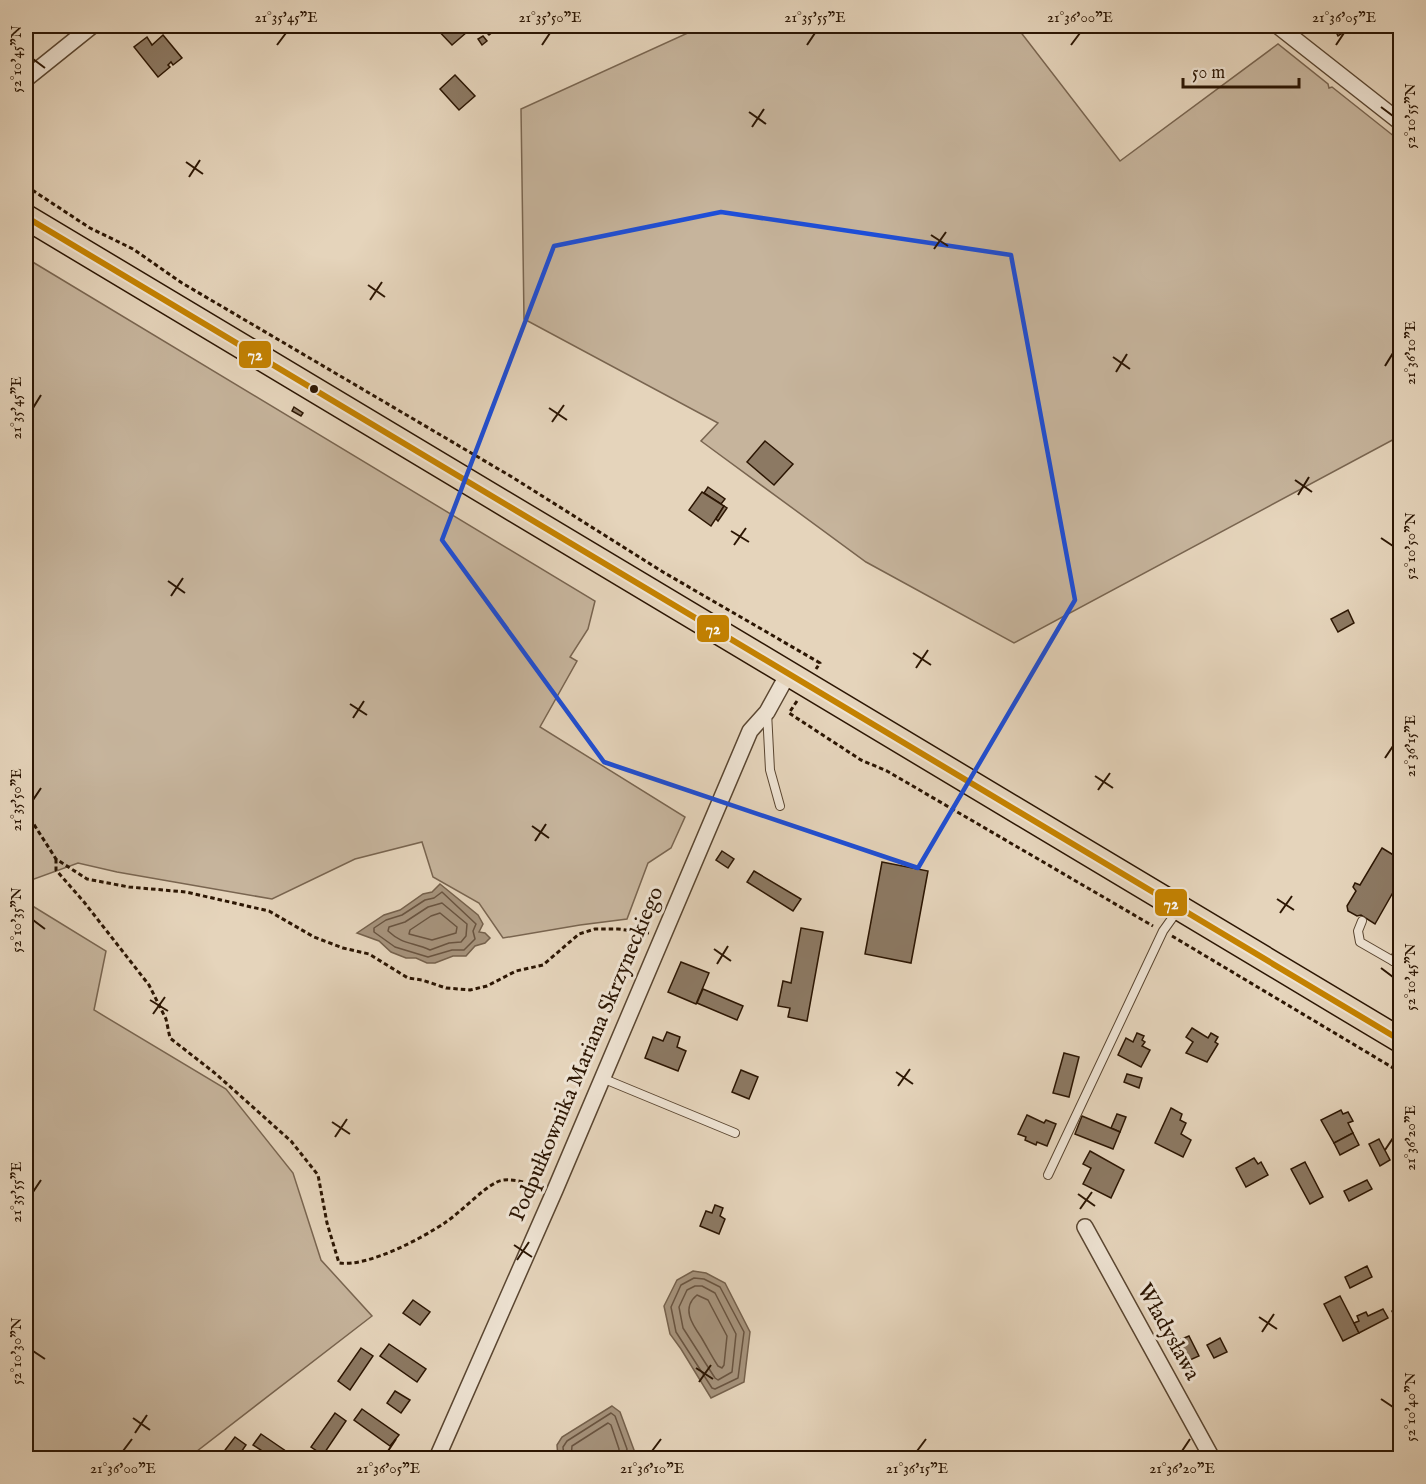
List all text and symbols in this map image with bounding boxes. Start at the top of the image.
text: 21°35'45"E [254,8,318,27]
text: 21°35'50"E [518,8,582,27]
text: 21°35'55"E [784,8,846,27]
text: 21°36'00"E [1047,8,1113,27]
text: 21°36'05"E [1312,8,1376,27]
text: 52°10'45"N [7,25,26,93]
scale bar [1183,51,1298,89]
text: 50 m [1192,62,1225,85]
text: 52°10'55"N [1401,83,1420,149]
text: 21°36'10"E [1401,321,1420,385]
line badge: 72 [238,340,272,369]
text: 72 [248,346,263,366]
text: 21°35'45"E [7,376,26,440]
unlabelled marker [308,383,320,395]
text: 52°10'50"N [1401,512,1420,580]
line badge: 72 [696,614,730,643]
text: 72 [706,620,721,640]
text: 21°36'15"E [1401,715,1420,777]
text: 21°35'50"E [7,768,26,832]
street label: Podpułkownika Mariana Skrzyneckiego [504,882,670,1226]
text: 52°10'35"N [7,887,26,953]
line badge: 72 [1154,888,1188,917]
text: 72 [1164,895,1179,915]
text: 52°10'45"N [1401,943,1420,1011]
text: 21°36'20"E [1401,1105,1420,1171]
text: 21°35'55"E [7,1161,26,1223]
street label: Władysława [1130,1279,1206,1386]
text: 52°10'30"N [7,1317,26,1385]
text: 52°10'40"N [1401,1372,1420,1442]
text: 21°36'00"E [90,1459,156,1478]
text: 21°36'05"E [356,1459,420,1478]
text: 21°36'10"E [620,1459,684,1478]
text: 21°36'15"E [886,1459,948,1478]
text: 21°36'20"E [1149,1459,1215,1478]

